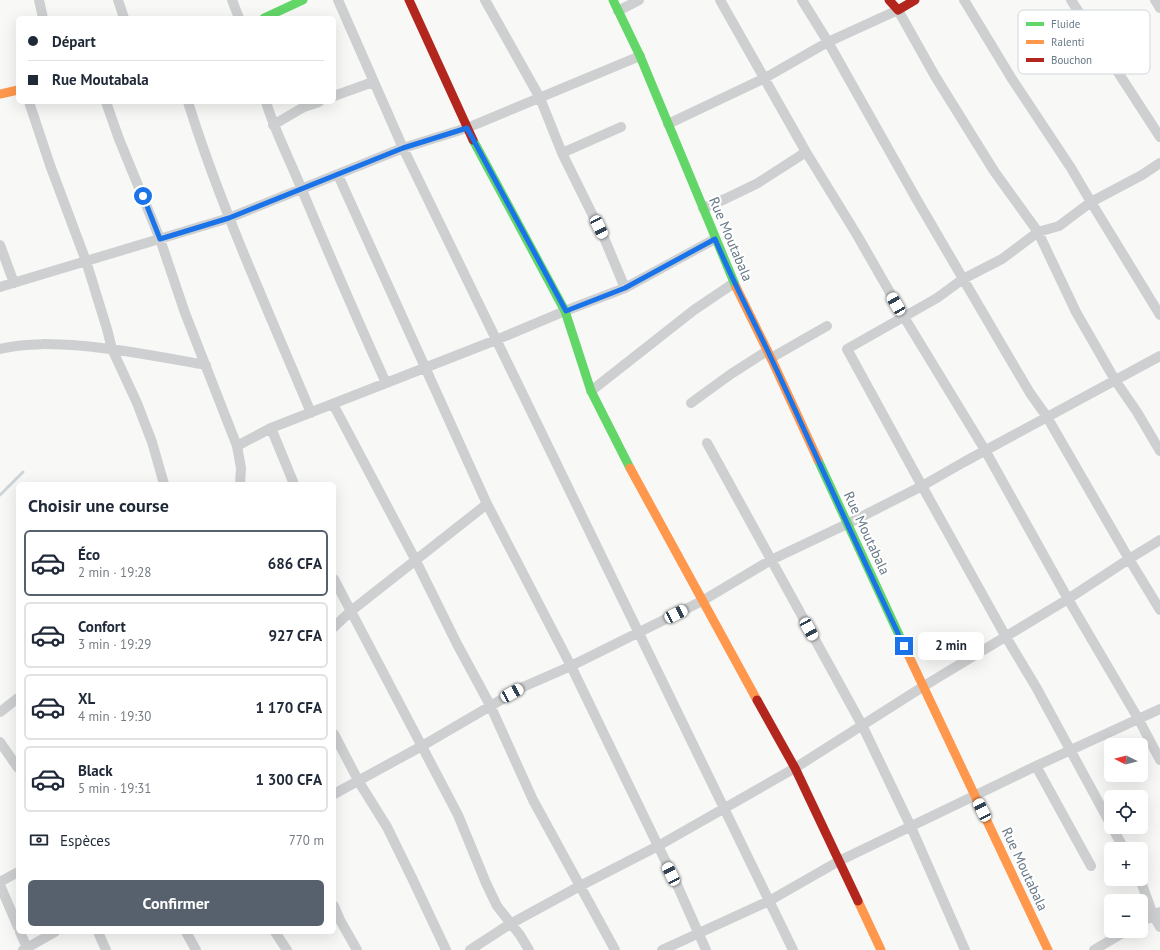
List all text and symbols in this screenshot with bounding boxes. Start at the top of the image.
legend [1018,10,1150,74]
text: Fluide [1051,17,1081,31]
text: Départ [52,32,96,51]
text: Ralenti [1051,35,1084,49]
text: Bouchon [1051,53,1092,67]
text: Rue Moutabala [52,70,149,89]
route start [134,187,152,205]
street label: Rue Moutabala [705,194,757,284]
car [588,214,610,240]
car [885,291,907,317]
street label: Rue Moutabala [840,488,894,578]
text: Choisir une course [28,494,169,517]
icon: car [30,545,66,581]
text: Éco [78,545,100,564]
text: 686 CFA [268,554,322,573]
text: 2 min · 19:28 [78,564,151,581]
car [663,603,689,625]
car [798,616,820,642]
icon: car [30,617,66,653]
text: Confort [78,617,126,636]
text: 927 CFA [269,626,322,645]
callout: 2 min [918,632,984,660]
text: 3 min · 19:29 [78,636,151,653]
route end [895,637,913,655]
text: 2 min [935,637,967,654]
car [499,682,525,704]
icon: car [30,689,66,725]
text: XL [78,689,95,708]
text: 1 170 CFA [256,698,322,717]
text: 4 min · 19:30 [78,708,151,725]
north arrow [1104,738,1148,782]
map controls [1104,738,1148,938]
icon: car [30,761,66,797]
text: Black [78,761,113,780]
text: 1 300 CFA [256,770,322,789]
text: 5 min · 19:31 [78,780,151,797]
button: locate [1104,790,1148,834]
car [971,797,993,823]
street label: Rue Moutabala [998,824,1052,914]
icon: cash [28,829,50,851]
text: Espèces [60,831,110,850]
text: 770 m [289,832,324,849]
button: + [1104,842,1148,886]
car [660,861,682,887]
button: Confirmer [28,880,324,926]
button: − [1104,894,1148,938]

